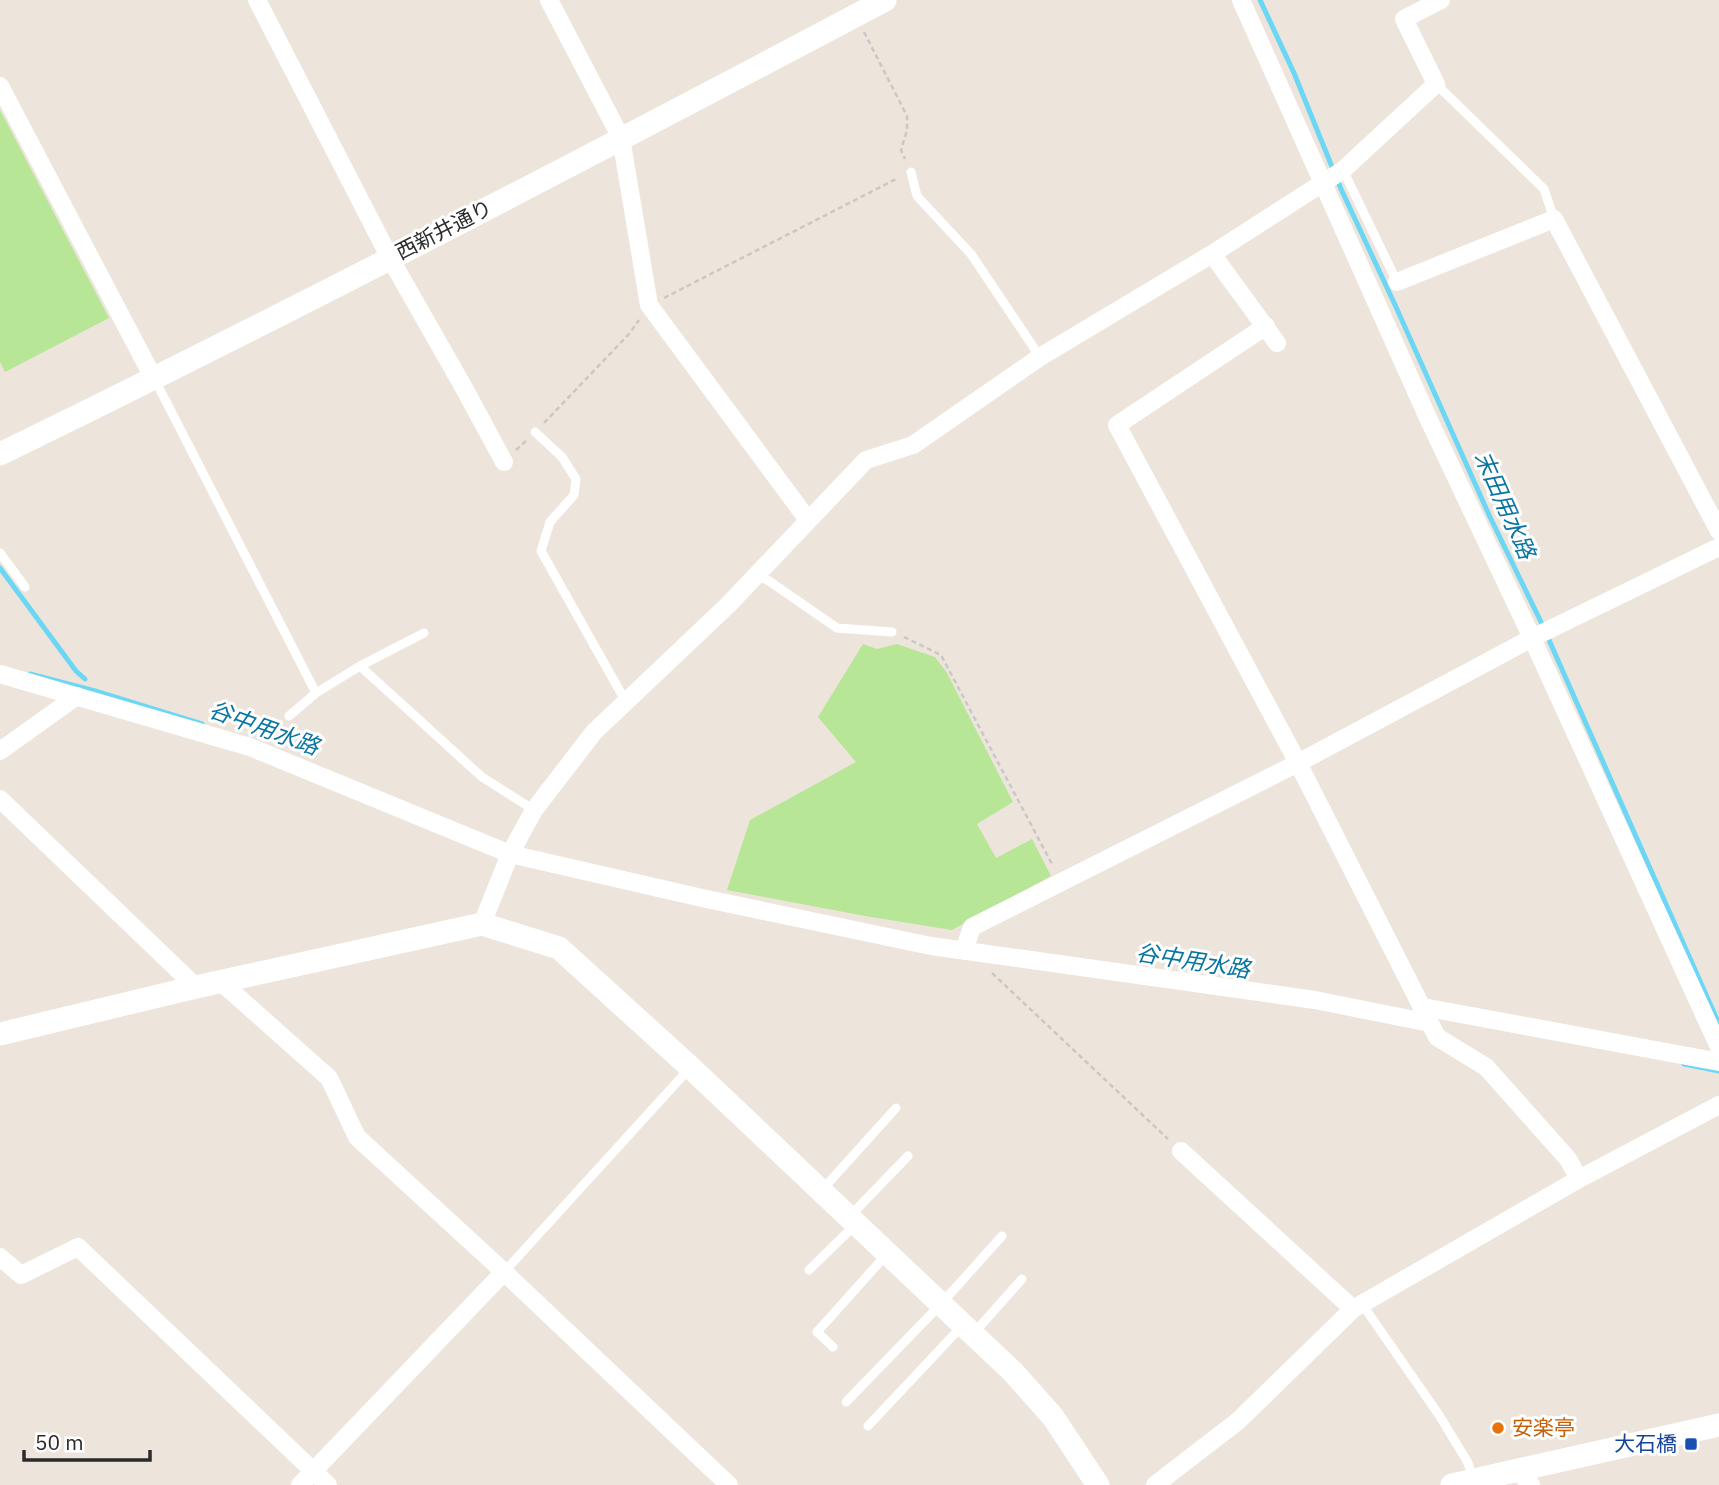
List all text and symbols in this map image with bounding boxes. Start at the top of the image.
street label: 西新井通り [390,193,497,265]
water label: 末田用水路 [1469,446,1544,565]
water label: 谷中用水路 [205,693,325,762]
water label: 谷中用水路 [1134,936,1254,984]
place label: 安楽亭 [1512,1413,1575,1441]
scale bar [24,1418,150,1462]
marker: 安楽亭 [1490,1420,1506,1436]
text: 50 m [35,1428,84,1456]
place label: 大石橋 [1614,1429,1677,1457]
marker: 大石橋 [1683,1436,1699,1452]

